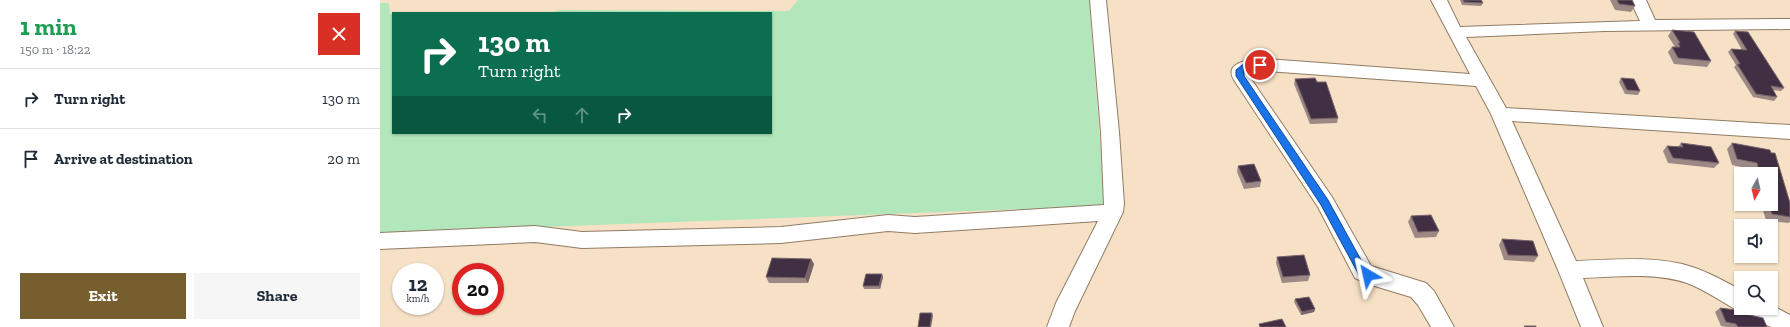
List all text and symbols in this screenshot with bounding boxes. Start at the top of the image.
text: 1 min [20,12,77,41]
button: close [318,13,360,55]
text: 130 m [478,26,550,59]
icon: right [412,28,464,80]
text: 150 m · 18:22 [20,42,90,57]
pin [1243,48,1277,82]
icon: arrive [1249,54,1271,76]
text: Turn right [478,60,560,82]
icon: right [20,88,42,110]
text: Turn right [54,90,125,108]
text: 130 m [322,90,360,108]
icon: left [529,104,551,126]
icon: ahead [571,104,593,126]
icon: right [613,104,635,126]
icon: arrive [20,148,42,170]
text: Arrive at destination [54,150,193,168]
text: 20 m [327,150,360,168]
north arrow [1734,167,1778,211]
map controls [1734,167,1778,315]
button: sound [1734,219,1778,263]
position arrow [1347,254,1389,296]
speed limit sign: 20 [452,263,504,315]
button: search [1734,271,1778,315]
text: 12 [409,272,427,296]
button: Exit [20,273,186,319]
button: Share [194,273,360,319]
text: km/h [407,293,429,305]

